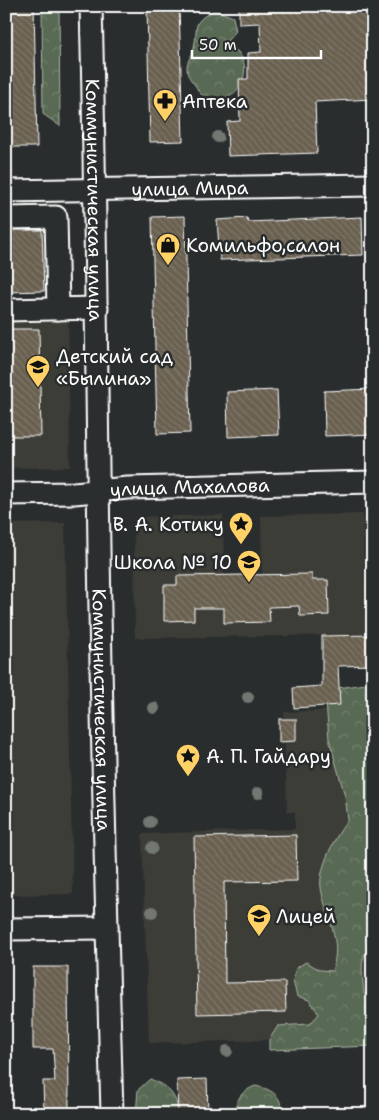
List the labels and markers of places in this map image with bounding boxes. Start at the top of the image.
pharmacy icon: Аптека [152,88,178,122]
place label: Аптека [182,89,248,114]
shop icon: Комильфо,салон [155,232,181,266]
place label: Комильфо,салон [186,233,340,258]
place label: Детский сад «Былина» [56,344,173,391]
school or university icon: Детский сад «Былина» [25,354,51,388]
place icon: В. А. Котику [228,511,254,545]
place label: В. А. Котику [113,512,224,537]
school or university icon: Школа № 10 [236,549,262,583]
place label: Школа № 10 [114,550,232,575]
place icon: А. П. Гайдару [175,743,201,777]
place label: А. П. Гайдару [206,744,331,769]
school or university icon: Лицей [246,903,272,937]
place label: Лицей [276,904,335,929]

